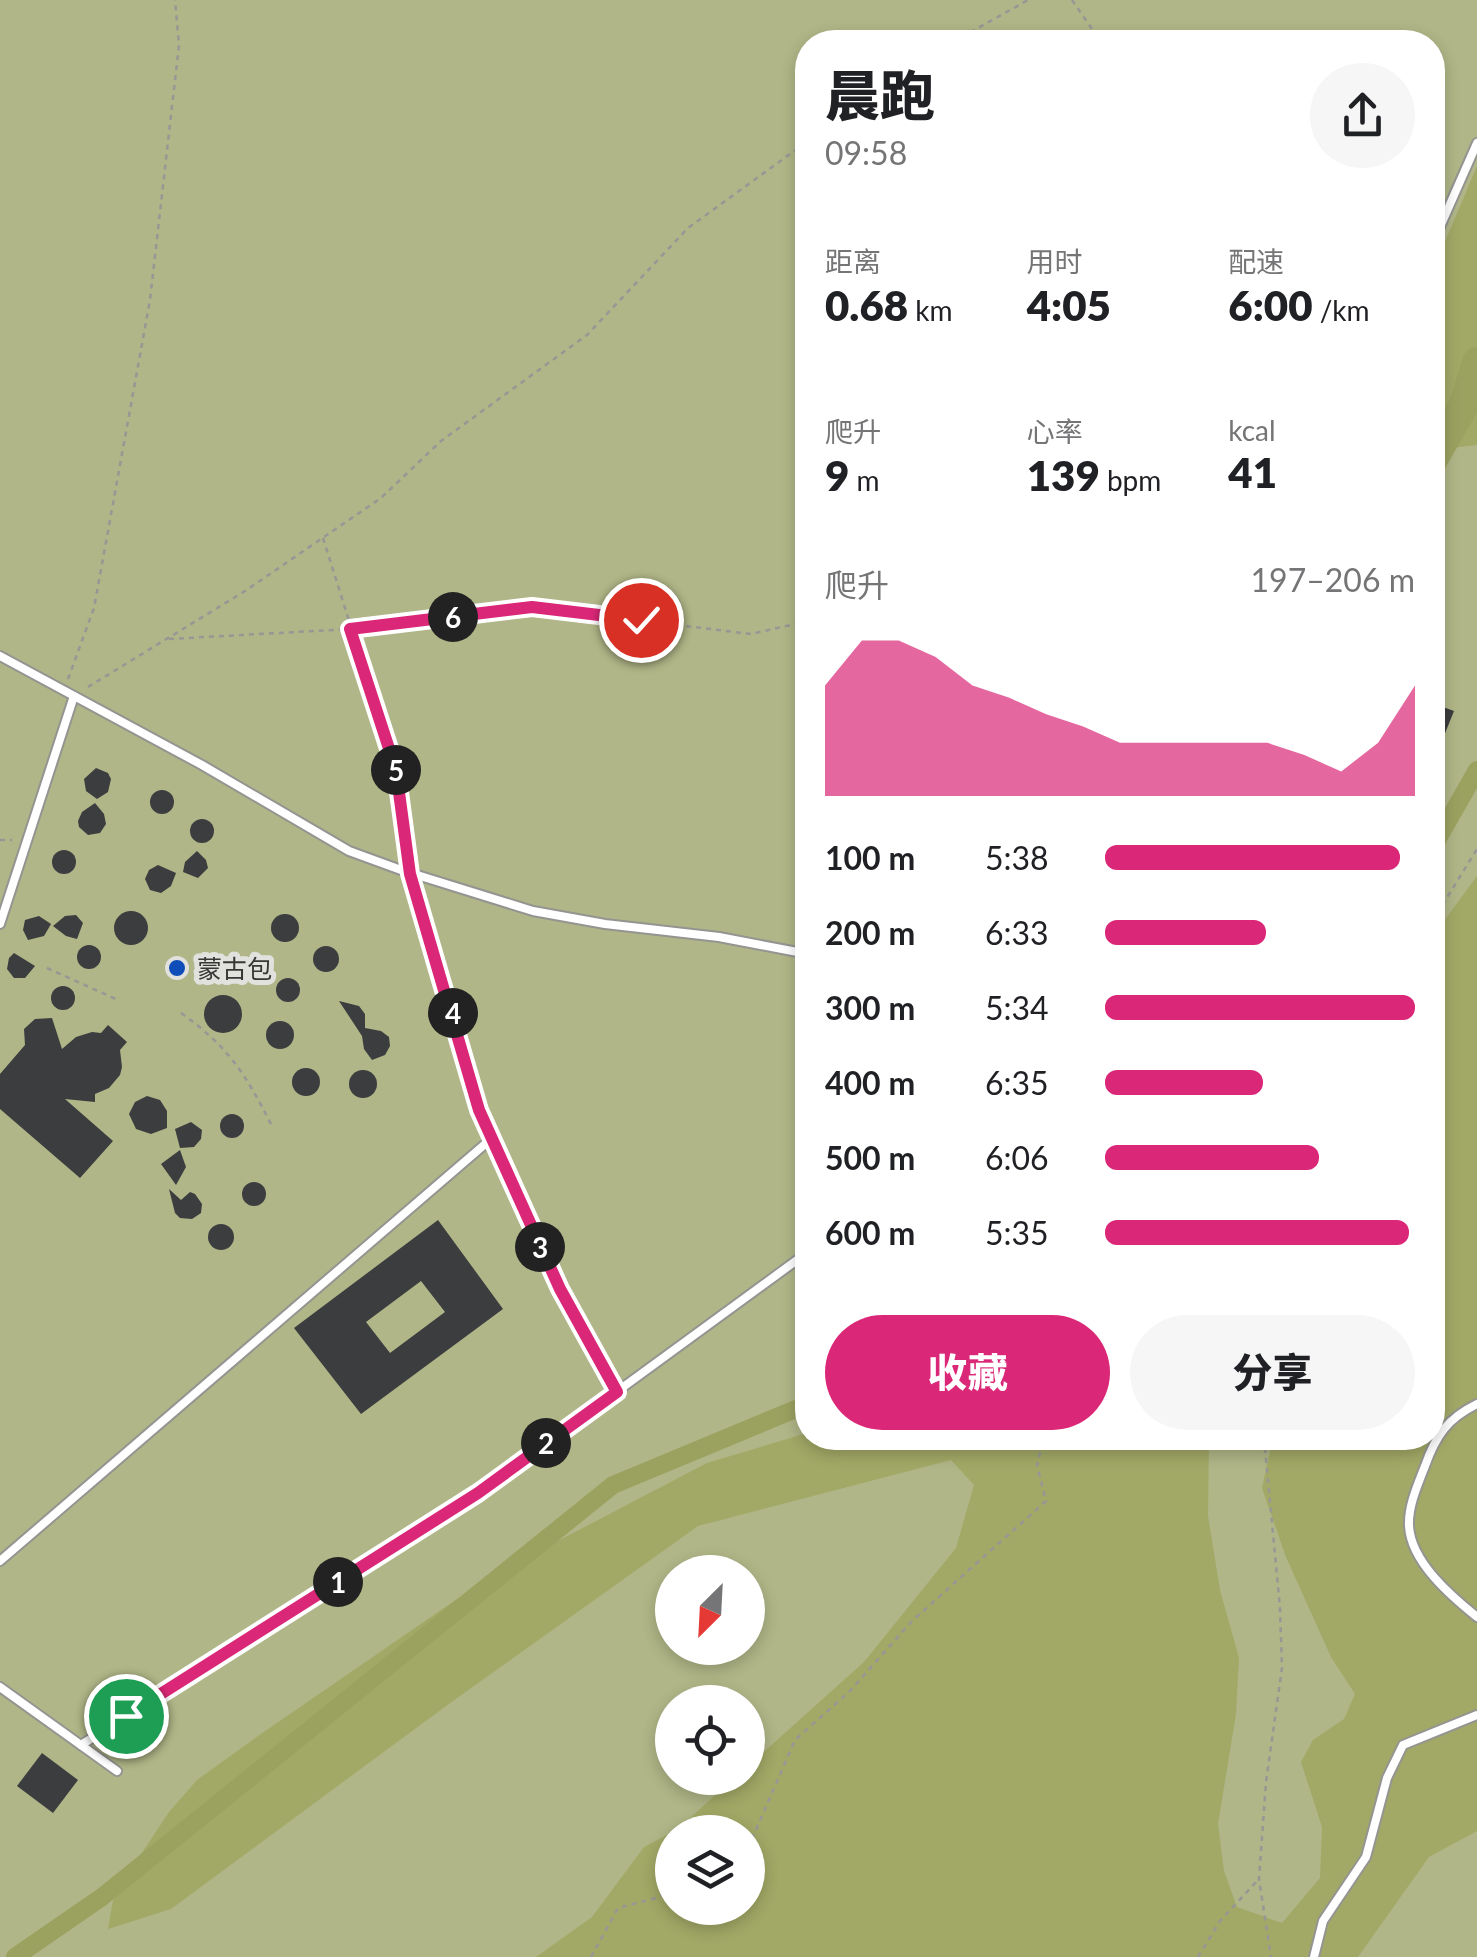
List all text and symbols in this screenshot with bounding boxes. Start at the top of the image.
text: 晨跑 [825,62,935,128]
button: share [1310,63,1415,168]
text: 09:58 [825,133,907,172]
text: 距离 [825,244,881,278]
text: 用时 [1027,244,1083,278]
text: 配速 [1228,244,1284,278]
text: 0.68 [825,280,908,330]
text: 4:05 [1027,280,1111,330]
text: 6:00 [1228,280,1313,330]
text: km [908,293,953,327]
text: /km [1313,293,1370,327]
text: kcal [1228,413,1276,447]
text: 爬升 [825,414,881,448]
text: 心率 [1027,414,1083,448]
text: 41 [1228,447,1277,497]
text: 9 [825,450,849,500]
text: 139 [1027,450,1100,500]
text: m [849,463,880,497]
text: bpm [1100,463,1161,497]
text: 197–206 m [1251,560,1415,599]
text: 爬升 [825,565,889,604]
pin [599,578,684,663]
pin: 6 [428,592,478,642]
icon: check [614,593,669,648]
text: 6 [445,600,461,634]
pin: 5 [371,745,421,795]
text: 5 [388,753,404,787]
text: 100 m [825,838,915,877]
text: 5:38 [985,838,1049,877]
text: 200 m [825,913,915,952]
text: 6:33 [985,913,1049,952]
place label: 蒙古包 [197,953,272,983]
marker: 蒙古包 [166,957,188,979]
pin: 4 [428,988,478,1038]
text: 300 m [825,988,915,1027]
text: 5:34 [985,988,1049,1027]
text: 4 [445,996,461,1030]
text: 400 m [825,1063,915,1102]
text: 6:35 [985,1063,1049,1102]
text: 500 m [825,1138,915,1177]
text: 6:06 [985,1138,1049,1177]
text: 600 m [825,1213,915,1252]
text: 5:35 [985,1213,1049,1252]
pin: 3 [515,1222,565,1272]
text: 3 [532,1230,548,1264]
button: 收藏 [825,1315,1110,1430]
button: 分享 [1130,1315,1415,1430]
pin: 2 [521,1418,571,1468]
text: 2 [538,1426,554,1460]
north arrow [655,1555,765,1665]
map controls [655,1555,765,1925]
pin: 1 [313,1557,363,1607]
text: 1 [330,1565,346,1599]
pin [84,1674,169,1759]
button: locate [655,1685,765,1795]
icon: arrive [99,1689,154,1744]
button: layers [655,1815,765,1925]

